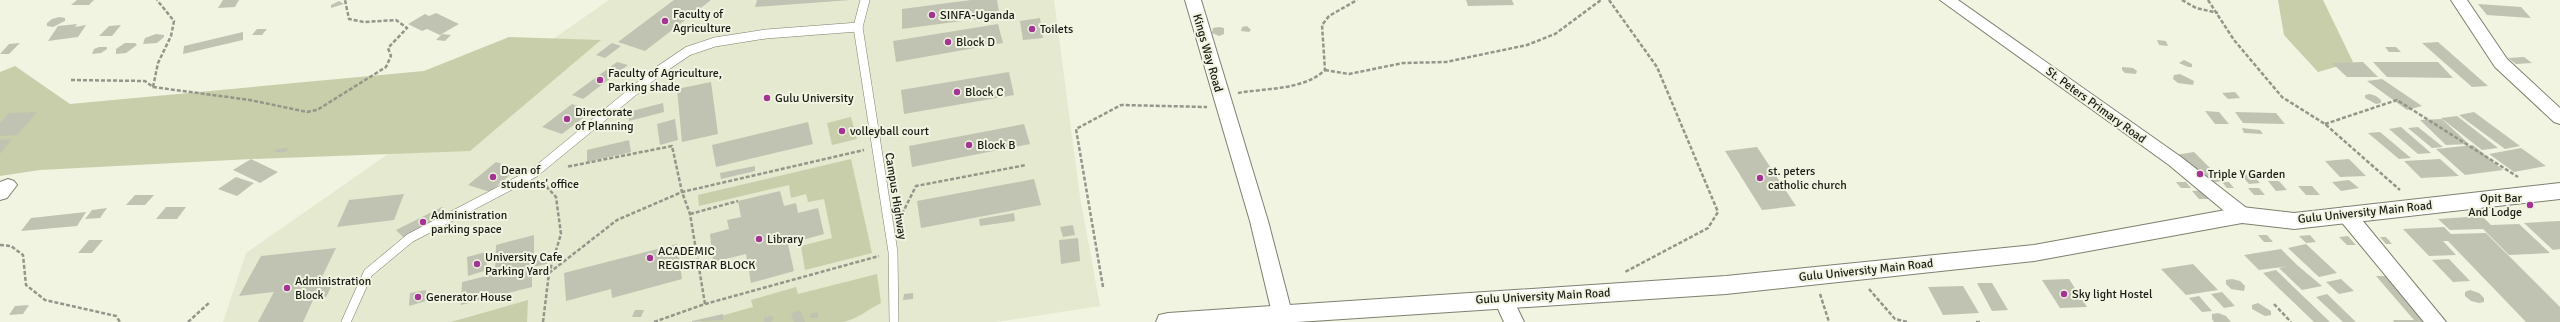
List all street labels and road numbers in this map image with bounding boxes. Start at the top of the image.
street label: Kings Way Road [1189,12,1226,94]
street label: St. Peters Primary Road [2043,64,2149,147]
street label: Campus Highway [881,152,910,241]
street label: Gulu University Main Road [2297,198,2433,227]
street label: Gulu University Main Road [1798,256,1934,285]
street label: Gulu University Main Road [1475,285,1611,308]

